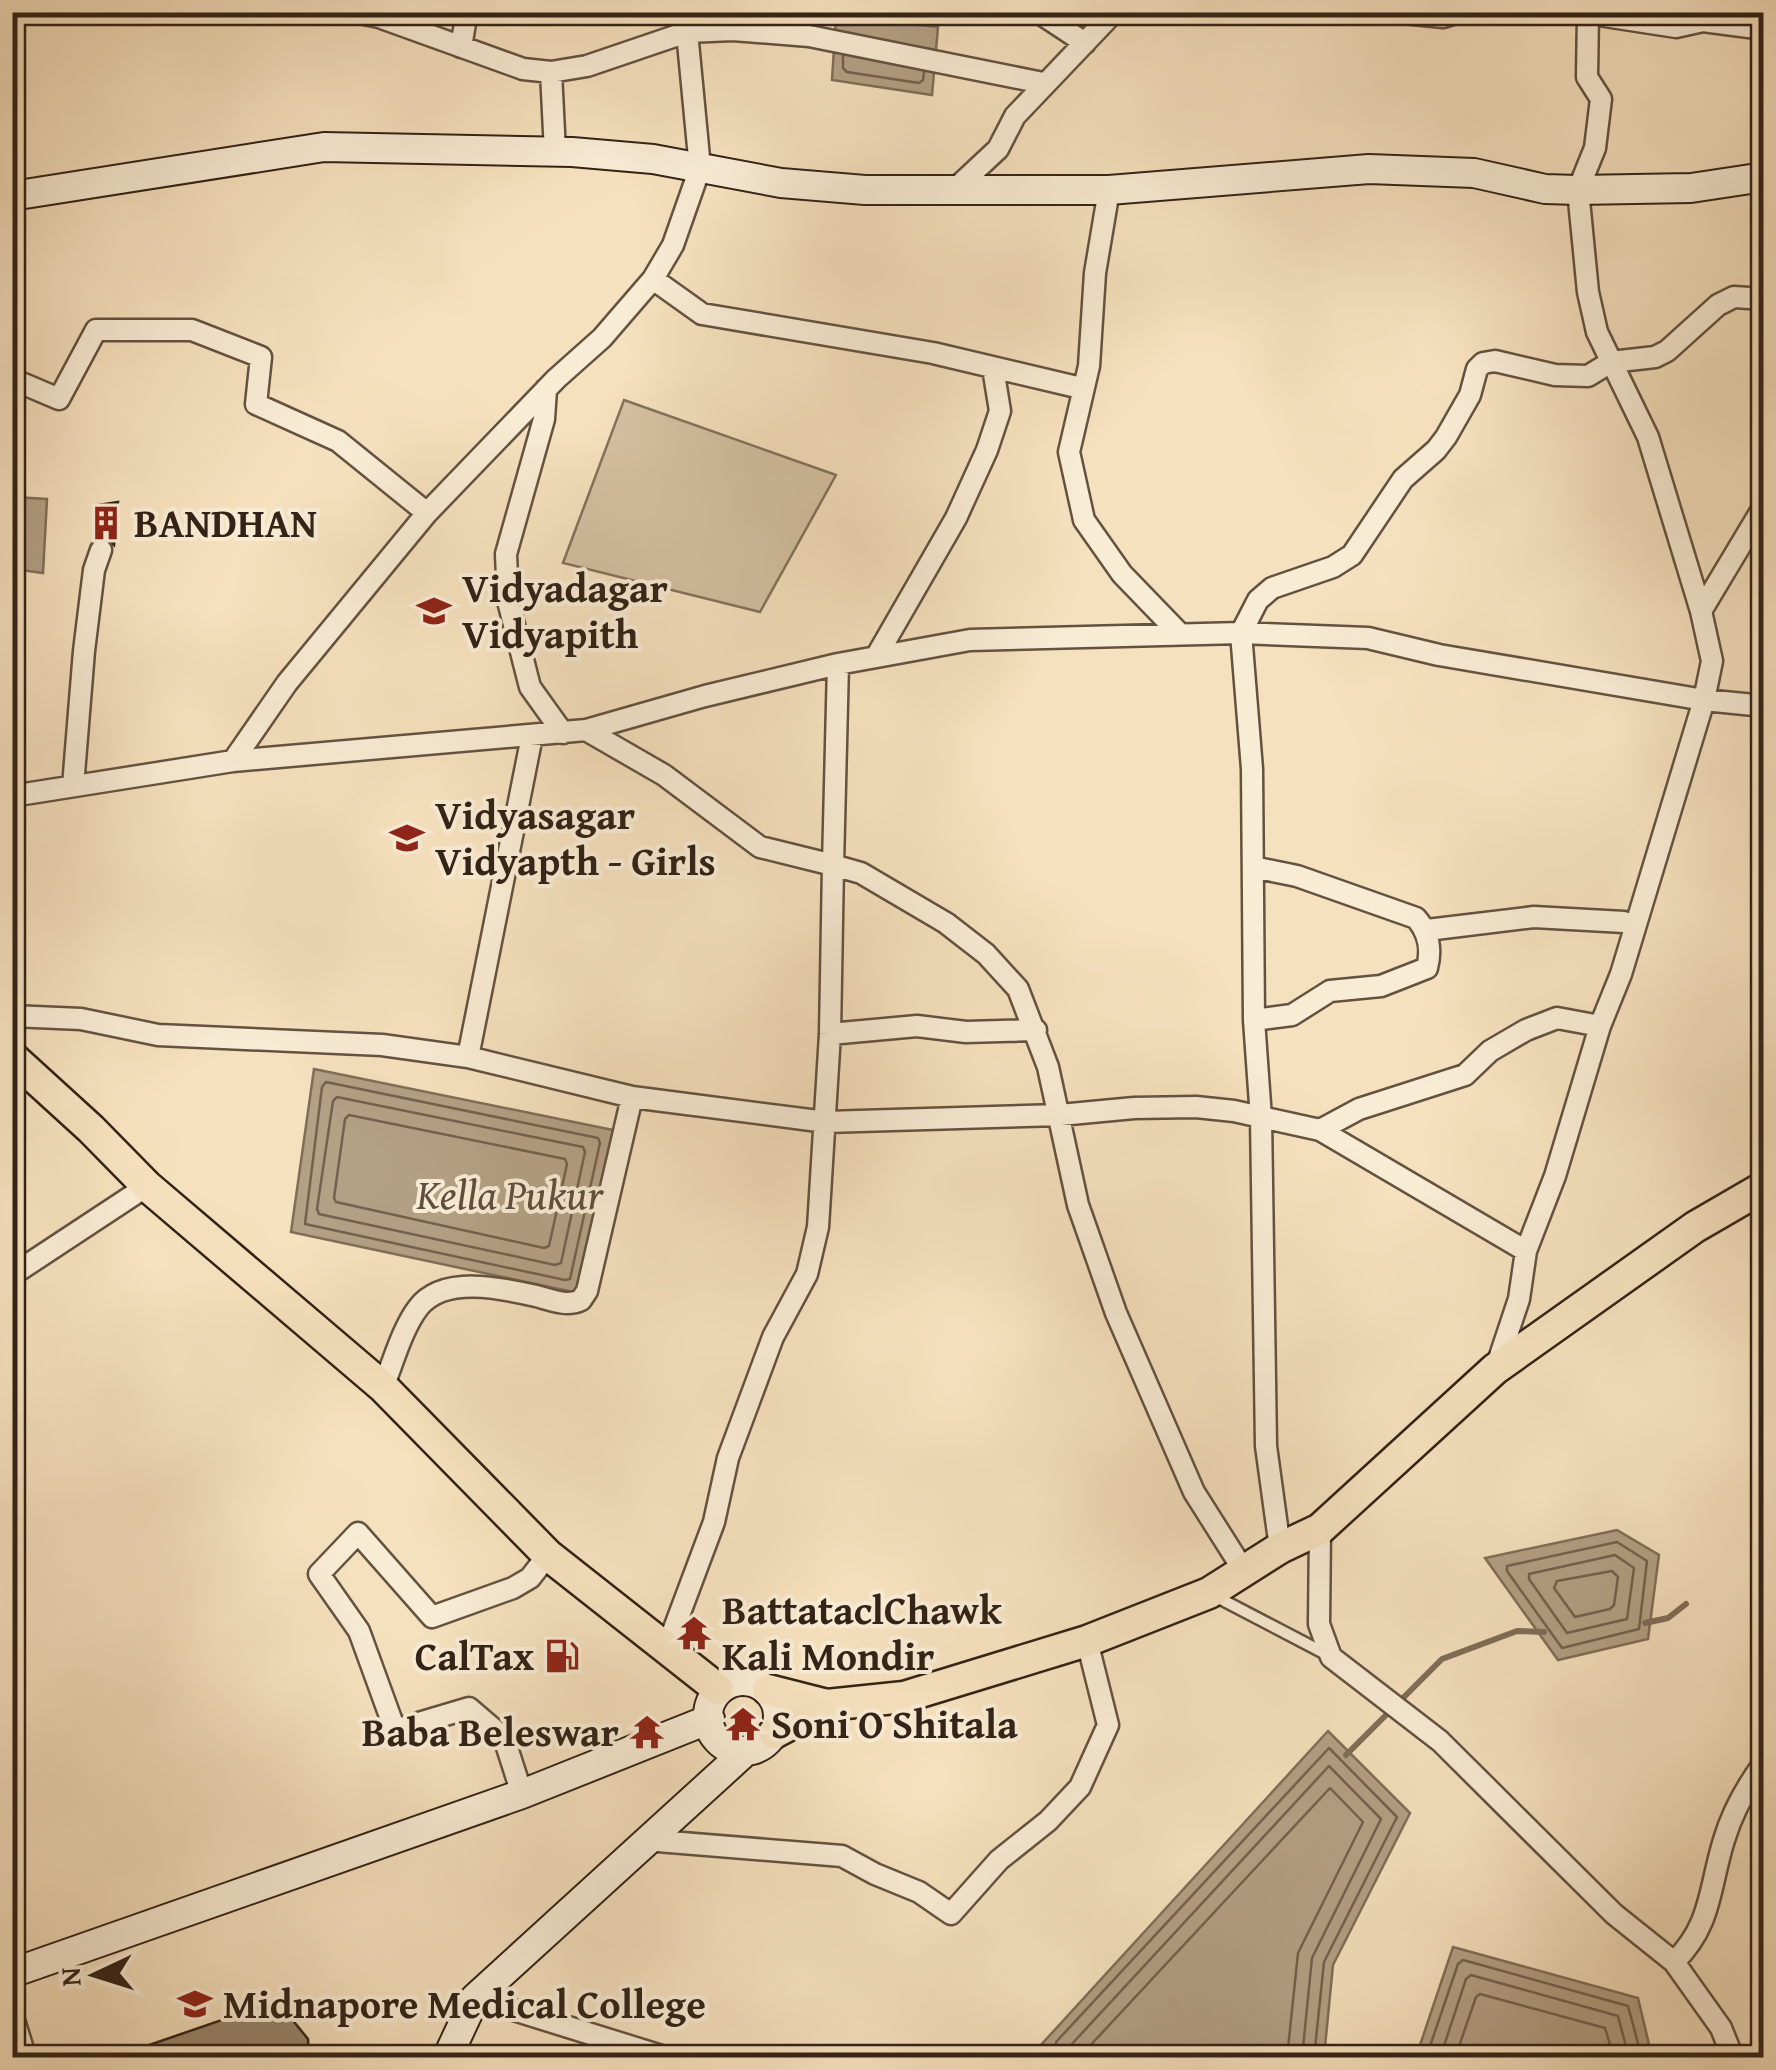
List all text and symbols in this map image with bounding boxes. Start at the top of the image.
place label: BANDHAN [134,493,317,552]
building icon: BANDHAN [87,504,125,542]
place label: Vidyadagar Vidyapith [462,558,668,663]
school or university icon: Vidyadagar Vidyapith [415,592,453,630]
place label: Vidyasagar Vidyapth - Girls [435,785,716,890]
school or university icon: Vidyasagar Vidyapth - Girls [388,819,426,857]
water label: Kella Pukur [416,1163,605,1224]
place label: BattataclChawk Kali Mondir [722,1580,1002,1685]
temple icon: BattataclChawk Kali Mondir [675,1614,713,1652]
place label: CalTax [415,1626,534,1685]
fuel station icon: CalTax [543,1637,581,1675]
place label: Soni O Shitala [771,1694,1018,1753]
place label: Baba Beleswar [362,1702,619,1761]
temple icon: Soni O Shitala [724,1705,762,1743]
temple icon: Baba Beleswar [628,1713,666,1751]
north arrow [45,1925,145,2025]
text: N [48,1966,91,1988]
place label: Midnapore Medical College [223,1974,706,2033]
school or university icon: Midnapore Medical College [176,1985,214,2023]

